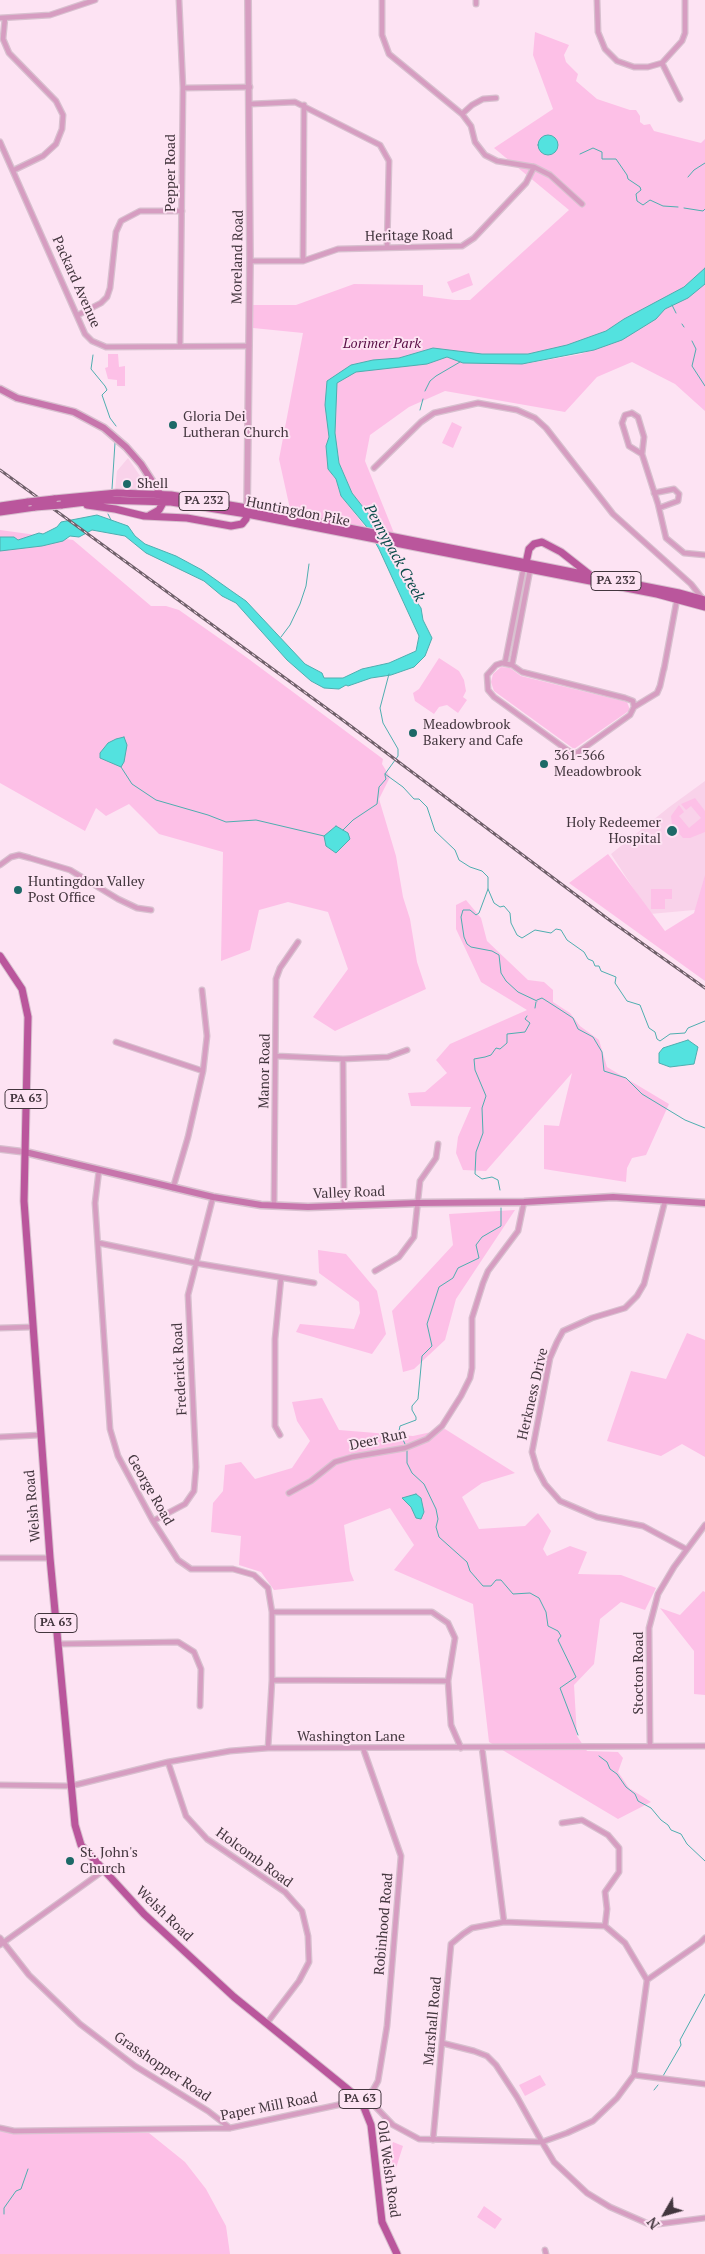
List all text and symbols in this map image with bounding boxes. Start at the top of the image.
street label: Pepper Road [163,134,179,212]
street label: Moreland Road [229,210,247,304]
street label: Heritage Road [365,227,453,245]
street label: Packard Avenue [48,234,104,330]
park label: Lorimer Park [343,336,421,352]
place label: Gloria Dei Lutheran Church [183,409,289,442]
marker: Gloria Dei Lutheran Church [167,419,179,431]
place label: Shell [137,476,168,492]
marker: Shell [121,478,133,490]
road number: PA 232 [179,492,229,511]
street label: Huntingdon Pike [245,494,351,530]
water label: Pennypack Creek [360,501,428,605]
road number: PA 232 [591,572,641,590]
place label: Meadowbrook Bakery and Cafe [423,717,523,750]
marker: Meadowbrook Bakery and Cafe [407,727,419,739]
place label: 361-366 Meadowbrook [554,748,641,780]
marker: 361-366 Meadowbrook [538,758,550,770]
place label: Holy Redeemer Hospital [566,815,661,848]
marker: Holy Redeemer Hospital [665,824,679,838]
place label: Huntingdon Valley Post Office [28,874,145,906]
marker: Huntingdon Valley Post Office [12,884,24,896]
street label: Manor Road [256,1033,274,1109]
road number: PA 63 [5,1090,47,1108]
street label: Valley Road [313,1183,385,1203]
street label: Frederick Road [169,1322,191,1416]
street label: Herkness Drive [514,1346,552,1442]
street label: Deer Run [348,1426,408,1454]
street label: George Road [123,1452,177,1528]
street label: Welsh Road [21,1469,45,1543]
road number: PA 63 [35,1614,77,1632]
street label: Stocton Road [631,1632,647,1714]
street label: Washington Lane [297,1729,405,1745]
street label: Holcomb Road [212,1825,296,1891]
place label: St. John's Church [80,1845,138,1878]
marker: St. John's Church [64,1855,76,1867]
street label: Robinhood Road [371,1872,397,1976]
street label: Welsh Road [132,1883,196,1945]
street label: Marshall Road [421,1976,445,2066]
street label: Grasshopper Road [110,2028,214,2106]
street label: Paper Mill Road [219,2089,319,2125]
road number: PA 63 [339,2090,381,2108]
street label: Old Welsh Road [373,2119,403,2219]
north arrow [640,2189,690,2239]
text: N [642,2214,664,2234]

